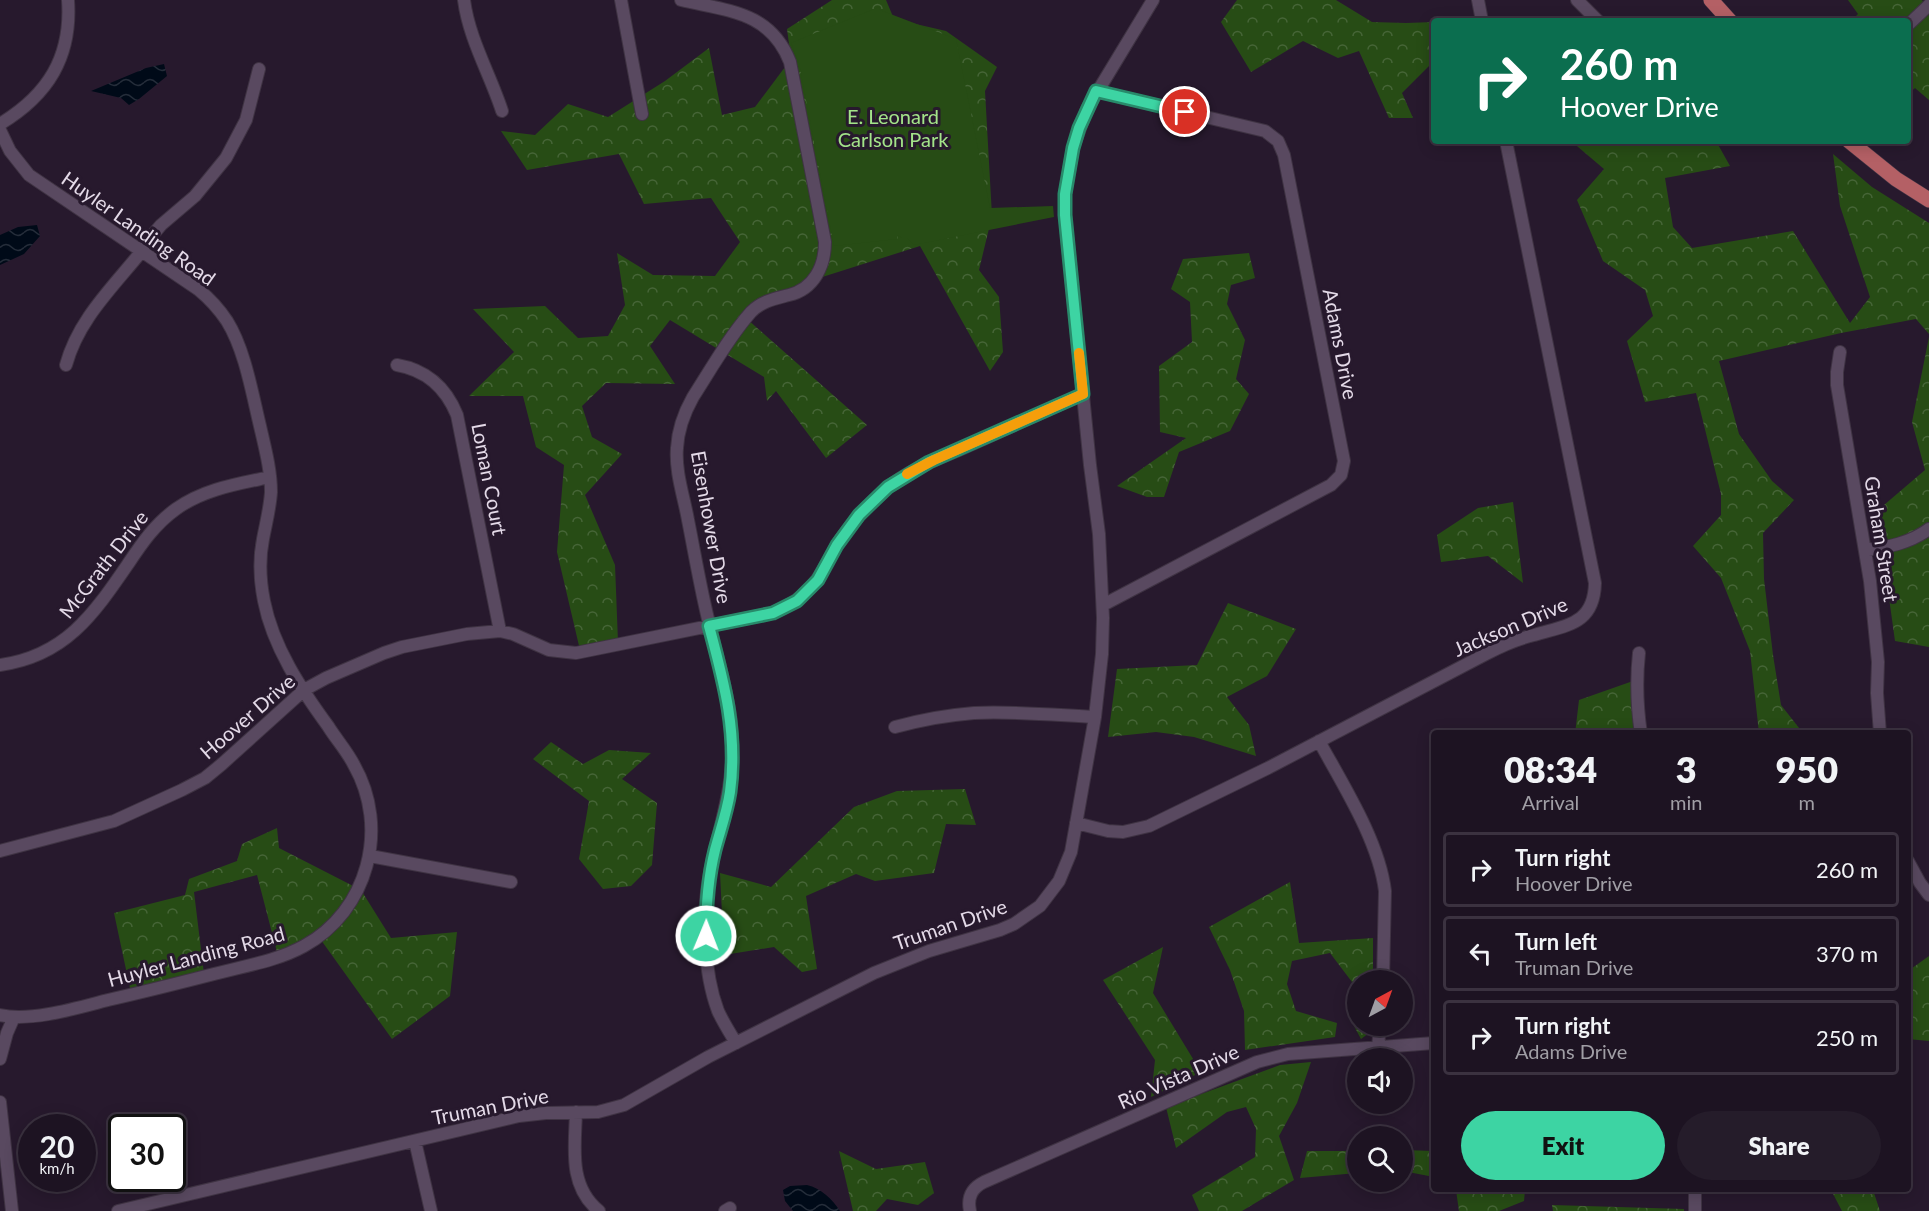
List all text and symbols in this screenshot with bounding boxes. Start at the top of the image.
text: 260 m [1560,39,1678,89]
icon: right [1461,42,1539,120]
pin [1159,86,1210,137]
text: Hoover Drive [1560,90,1719,123]
icon: arrive [1168,95,1201,128]
park label: E. Leonard Carlson Park [838,104,949,151]
street label: Huyler Landing Road [57,166,221,290]
street label: Adams Drive [1318,287,1364,401]
street label: Loman Court [467,421,513,537]
street label: Eisenhower Drive [687,449,737,605]
street label: Graham Street [1860,474,1904,604]
street label: McGrath Drive [53,505,153,623]
street label: Jackson Drive [1449,591,1571,661]
street label: Hoover Drive [195,668,299,764]
text: 08:34 [1504,747,1597,791]
text: 3 [1676,747,1697,791]
text: 950 [1775,747,1838,791]
text: Arrival [1522,790,1579,814]
text: min [1670,790,1702,814]
text: m [1798,790,1815,814]
text: Turn right [1515,844,1610,871]
icon: right [1464,853,1497,886]
text: 260 m [1816,856,1878,883]
text: Hoover Drive [1515,871,1633,895]
street label: Truman Drive [890,893,1010,955]
position arrow [674,904,738,968]
street label: Huyler Landing Road [105,921,287,991]
text: Turn left [1515,928,1597,955]
icon: left [1464,937,1497,970]
text: 370 m [1816,940,1878,967]
text: Truman Drive [1515,955,1633,979]
north arrow [1347,970,1413,1036]
map controls [1347,970,1413,1192]
text: Turn right [1515,1012,1610,1039]
icon: right [1464,1021,1497,1054]
text: 250 m [1816,1024,1878,1051]
street label: Rio Vista Drive [1114,1039,1242,1113]
text: Adams Drive [1515,1039,1627,1063]
button: sound [1347,1048,1413,1114]
street label: Truman Drive [430,1083,550,1129]
button: Exit [1461,1111,1665,1180]
button: Share [1677,1111,1881,1180]
speed limit sign: 30 [108,1114,186,1192]
button: search [1347,1126,1413,1192]
text: 20 [40,1128,74,1164]
text: km/h [39,1159,75,1177]

